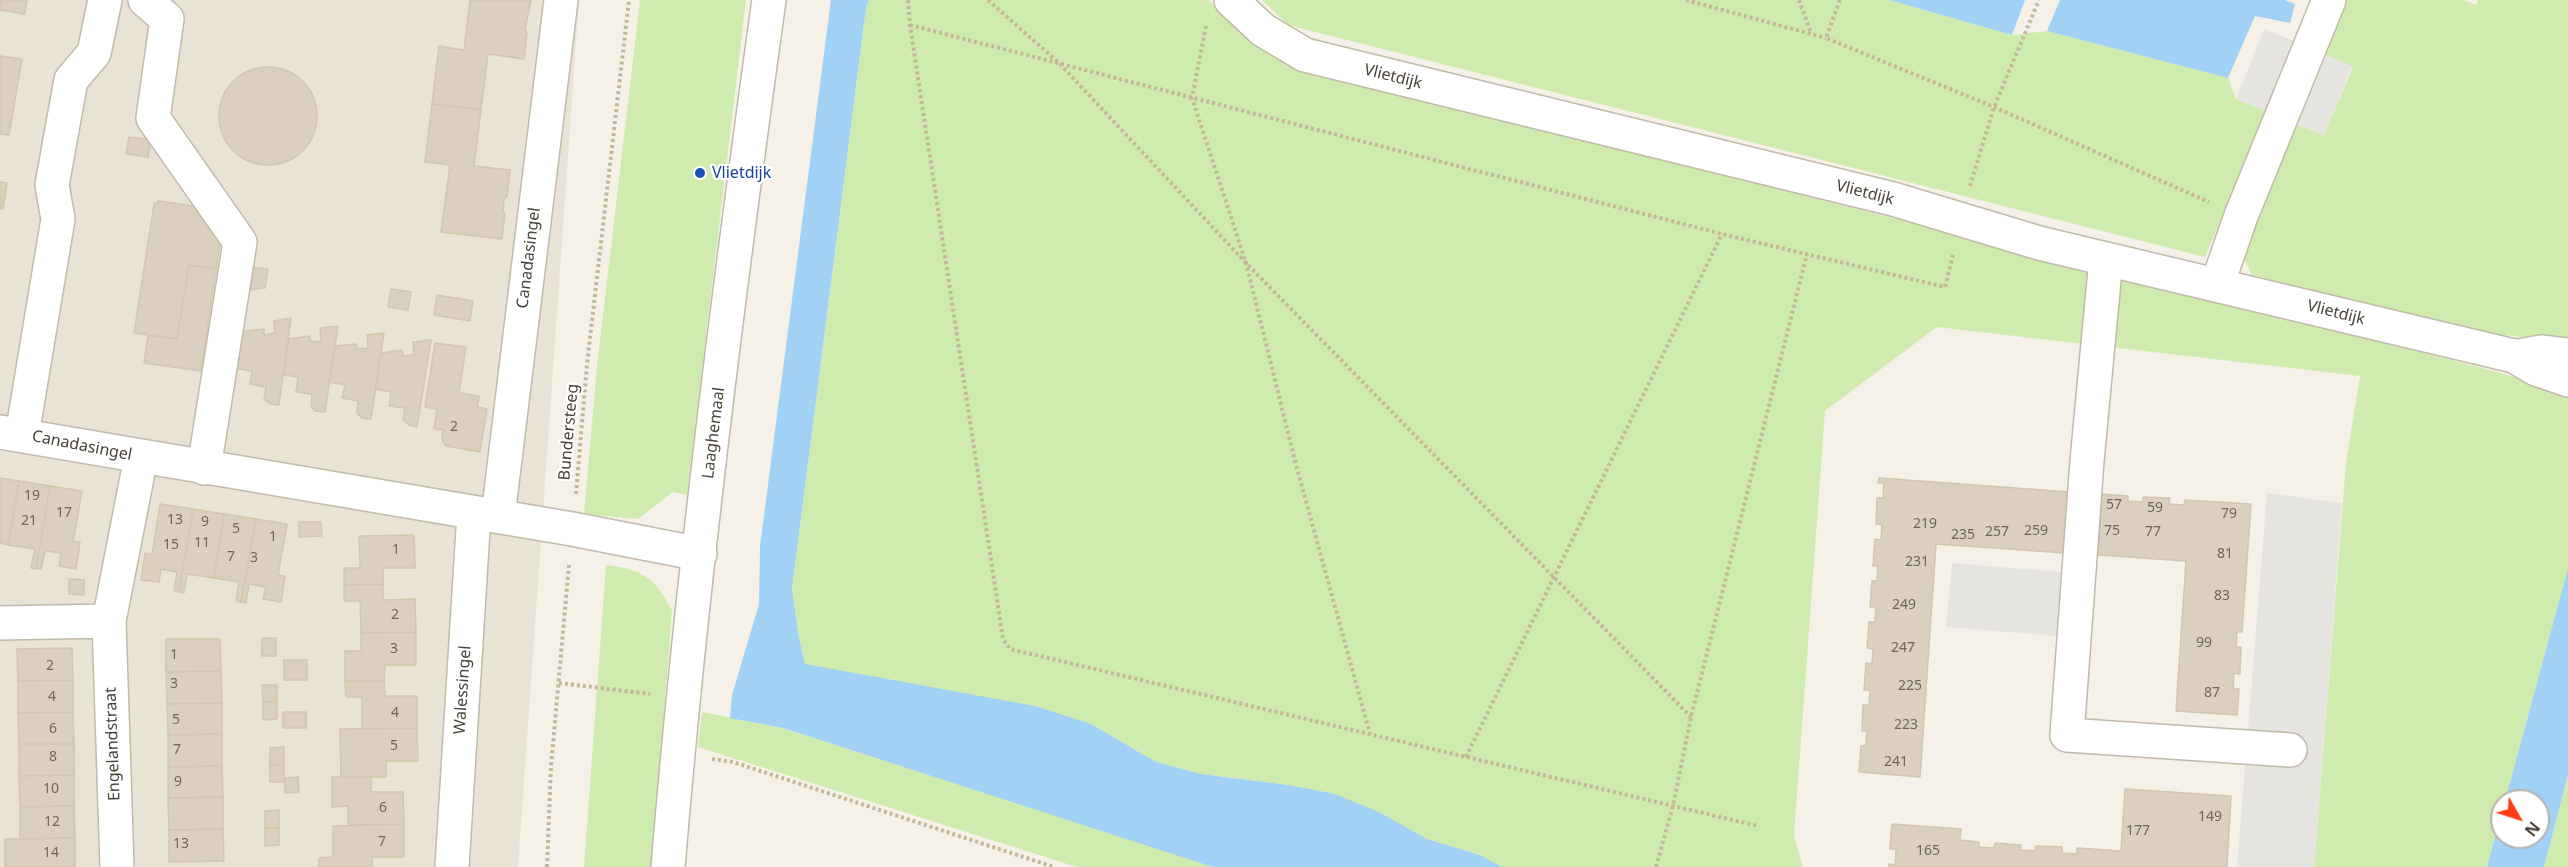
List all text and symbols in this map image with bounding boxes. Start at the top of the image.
street label: Vlietdijk [1362,61,1424,93]
place label: Vlietdijk [712,163,771,183]
marker: Vlietdijk [693,166,707,180]
street label: Vlietdijk [1834,177,1896,209]
street label: Canadasingel [513,206,545,310]
street label: Vlietdijk [2305,297,2367,329]
street label: Bundersteeg [555,383,583,481]
street label: Laaghemaal [699,386,729,480]
house number: 2 [450,419,458,435]
street label: Canadasingel [30,427,134,465]
house number: 19 [24,488,40,504]
house number: 57 [2106,497,2122,513]
house number: 59 [2147,500,2163,516]
house number: 17 [56,505,72,521]
house number: 79 [2221,506,2237,522]
house number: 13 [167,512,183,528]
house number: 21 [21,513,37,529]
house number: 9 [201,514,209,530]
house number: 219 [1913,516,1937,532]
house number: 5 [232,521,240,537]
house number: 259 [2024,523,2048,539]
house number: 75 [2104,523,2120,539]
house number: 257 [1985,524,2009,540]
house number: 77 [2145,524,2161,540]
house number: 235 [1951,527,1975,543]
house number: 1 [269,529,277,545]
house number: 11 [194,535,210,551]
house number: 15 [163,537,179,553]
house number: 1 [392,542,400,558]
house number: 81 [2217,546,2233,562]
house number: 7 [227,549,235,565]
house number: 3 [250,550,258,566]
house number: 231 [1905,554,1929,570]
house number: 83 [2214,588,2230,604]
house number: 249 [1892,597,1916,613]
house number: 2 [391,607,399,623]
house number: 99 [2196,635,2212,651]
house number: 247 [1891,640,1915,656]
house number: 3 [390,641,398,657]
street label: Walessingel [450,645,476,735]
house number: 1 [170,647,178,663]
house number: 2 [46,658,54,674]
house number: 3 [170,676,178,692]
house number: 225 [1898,678,1922,694]
house number: 87 [2204,685,2220,701]
street label: Engelandstraat [101,687,125,801]
house number: 4 [48,689,56,705]
house number: 4 [391,705,399,721]
house number: 5 [172,712,180,728]
house number: 223 [1894,717,1918,733]
house number: 6 [49,721,57,737]
house number: 5 [390,738,398,754]
house number: 7 [173,742,181,758]
house number: 8 [49,749,57,765]
house number: 241 [1884,754,1908,770]
house number: 9 [174,774,182,790]
house number: 10 [43,781,59,797]
north arrow [2490,789,2550,849]
house number: 6 [379,800,387,816]
house number: 149 [2198,809,2222,825]
house number: 12 [44,814,60,830]
text: N [2520,817,2545,841]
house number: 177 [2126,823,2150,839]
house number: 7 [378,834,386,850]
house number: 13 [173,836,189,852]
house number: 165 [1916,843,1940,859]
house number: 14 [43,845,59,861]

